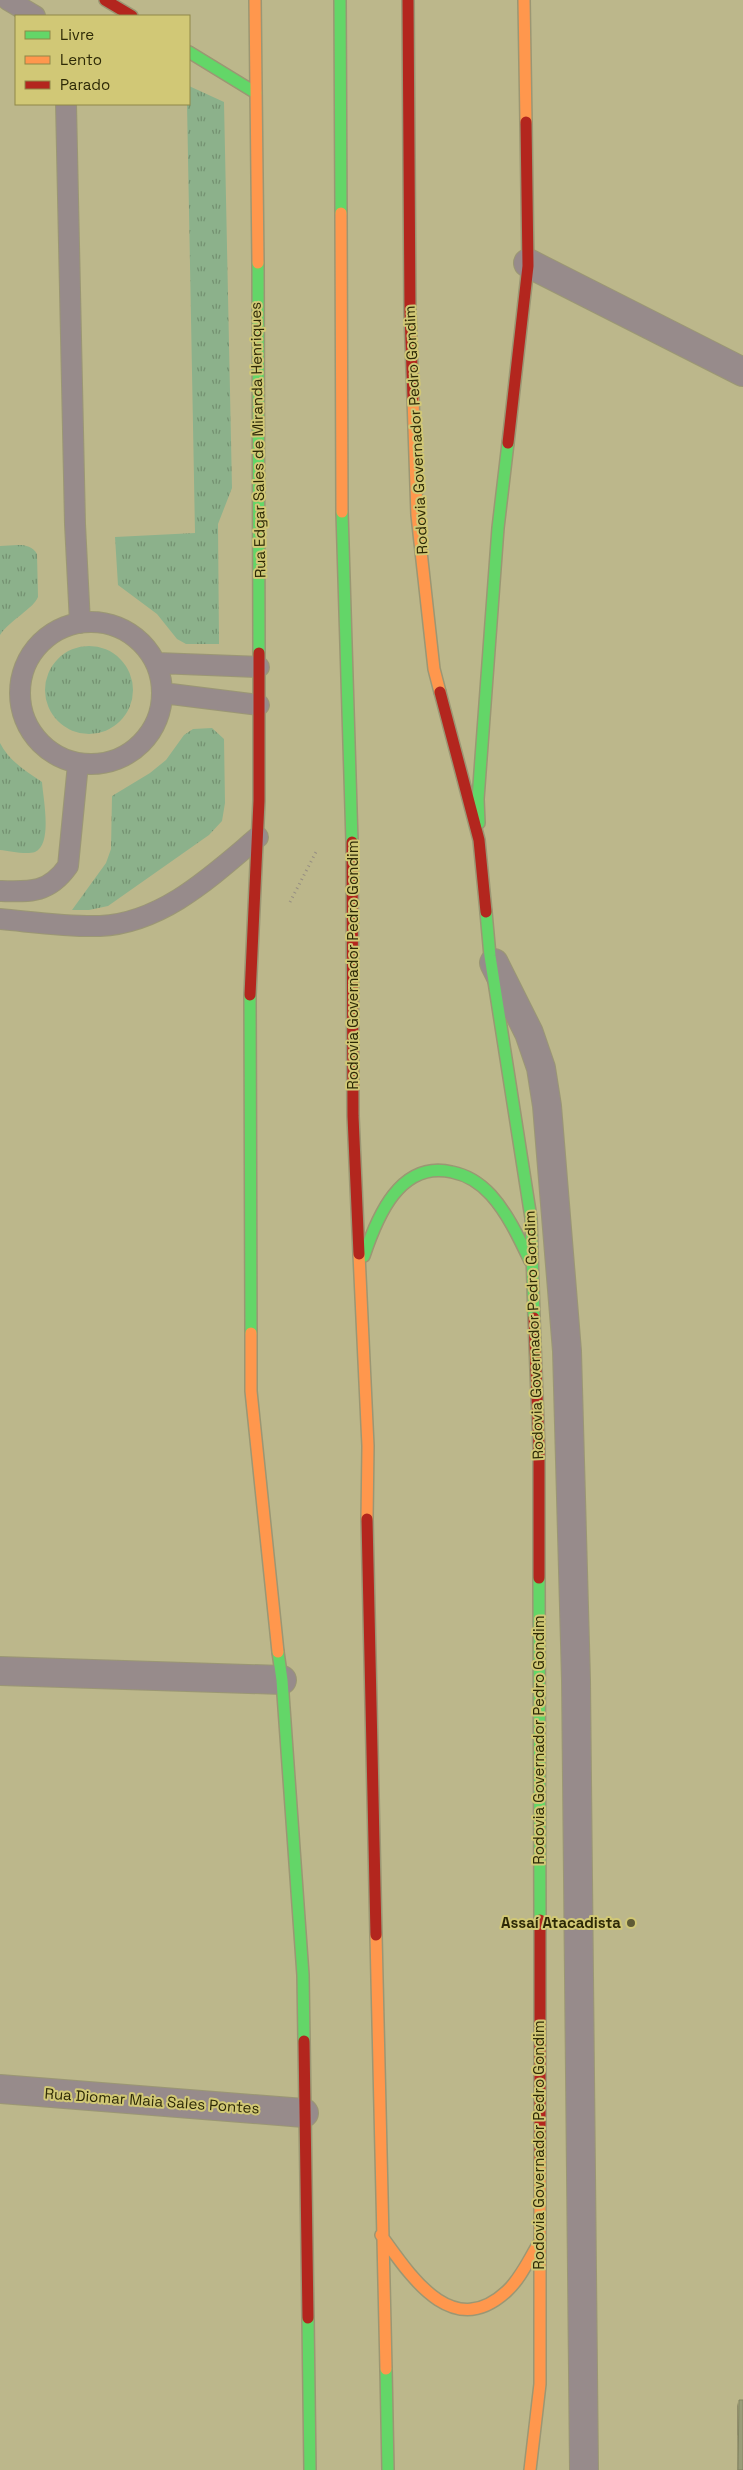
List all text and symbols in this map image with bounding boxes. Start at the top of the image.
legend [15,15,190,105]
text: Livre [60,25,94,44]
text: Lento [60,50,102,69]
text: Parado [60,75,110,94]
street label: Rua Edgar Sales de Miranda Henriques [246,302,269,578]
street label: Rodovia Governador Pedro Gondim [399,305,432,555]
street label: Rodovia Governador Pedro Gondim [343,840,362,1090]
street label: Rodovia Governador Pedro Gondim [520,1210,547,1460]
street label: Rodovia Governador Pedro Gondim [529,1615,548,1865]
place label: Assaí Atacadista [501,1913,621,1932]
marker: Assaí Atacadista [625,1917,637,1929]
street label: Rodovia Governador Pedro Gondim [529,2020,548,2270]
street label: Rua Diomar Maia Sales Pontes [44,2084,260,2117]

